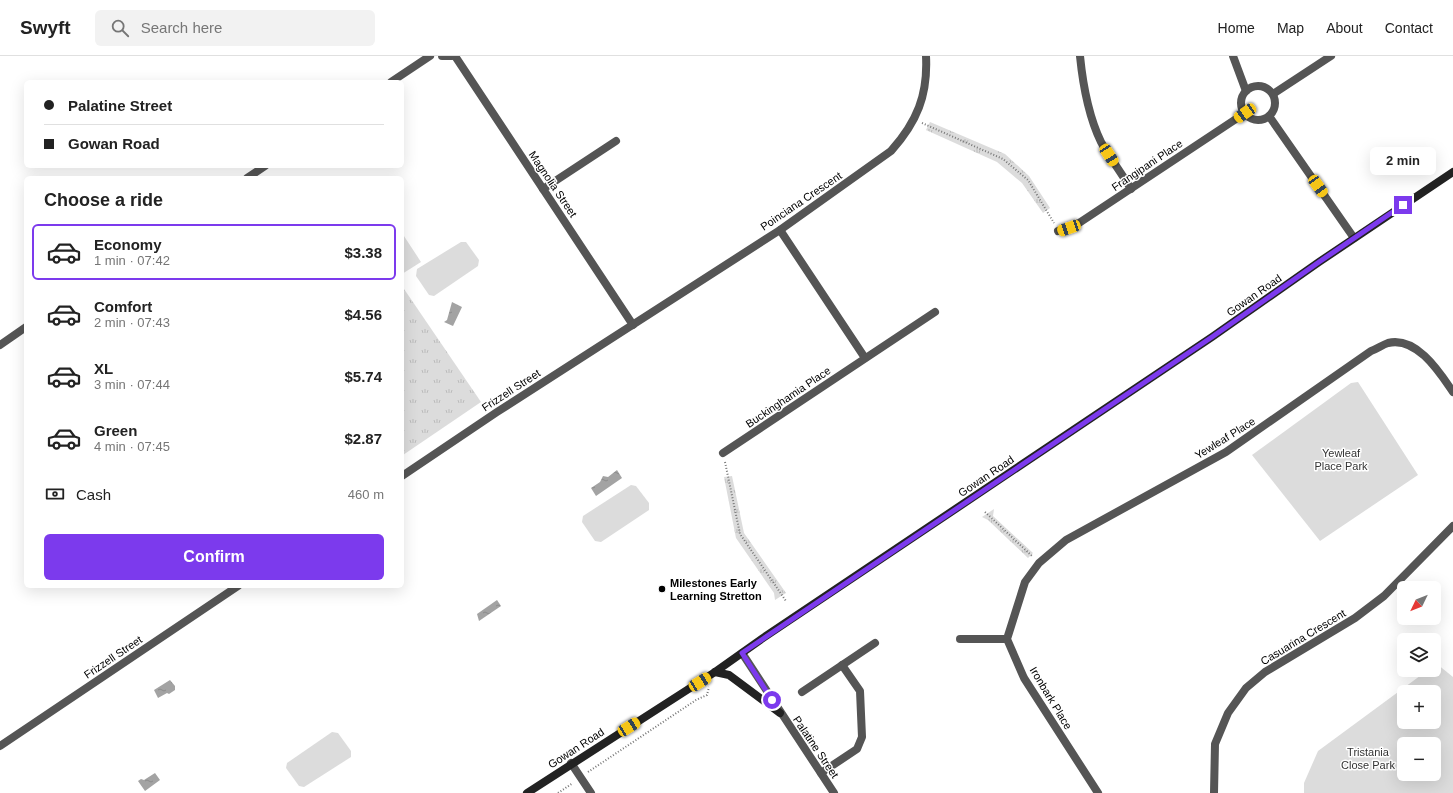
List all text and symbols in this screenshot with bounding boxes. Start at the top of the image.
search box [95,10,375,46]
text: Swyft [20,17,71,38]
icon: search [109,17,131,39]
text: Search here [141,19,222,36]
text: Home [1218,20,1255,36]
text: Map [1277,20,1304,36]
text: About [1326,20,1363,36]
text: Contact [1385,20,1433,36]
text: Palatine Street [68,97,172,114]
car [1232,101,1258,125]
text: Gowan Road [68,135,160,152]
street label: Frangipani Place [1109,137,1185,193]
car [1097,142,1121,168]
callout: 2 min [1370,147,1436,175]
street label: Magnolia Street [526,149,580,219]
text: 2 min [1386,153,1420,168]
street label: Poinciana Crescent [758,169,844,233]
car [1306,173,1330,199]
text: Choose a ride [44,190,163,210]
route end [1394,196,1412,214]
car [1056,218,1082,238]
icon: car [46,234,82,270]
text: Economy [94,236,162,253]
text: $3.38 [344,244,382,261]
text: 1 min · 07:42 [94,253,170,268]
street label: Gowan Road [1224,272,1284,318]
icon: car [46,296,82,332]
text: Comfort [94,298,152,315]
text: $4.56 [344,306,382,323]
text: 2 min · 07:43 [94,315,170,330]
icon: car [46,358,82,394]
text: XL [94,360,113,377]
street label: Buckinghamia Place [743,364,833,430]
street label: Frizzell Street [480,367,542,413]
text: $5.74 [344,368,382,385]
text: 3 min · 07:44 [94,377,170,392]
street label: Yewleaf Place [1193,415,1257,461]
icon: car [46,420,82,456]
text: Green [94,422,137,439]
text: $2.87 [344,430,382,447]
text: 4 min · 07:45 [94,439,170,454]
park label: Yewleaf Place Park [1314,447,1368,472]
street label: Gowan Road [956,453,1016,499]
icon: cash [44,483,66,505]
text: Cash [76,486,111,503]
text: 460 m [348,487,384,502]
button: Confirm [44,534,384,580]
place label: Milestones Early Learning Stretton [670,577,762,602]
north arrow [1397,581,1441,625]
map controls [1397,581,1441,781]
marker: Milestones Early Learning Stretton [657,584,667,594]
street label: Casuarina Crescent [1258,607,1348,667]
street label: Frizzell Street [82,633,144,681]
button: layers [1397,633,1441,677]
street label: Ironbark Place [1028,665,1074,731]
car [687,671,713,693]
button: + [1397,685,1441,729]
route start [763,691,781,709]
street label: Palatine Street [791,714,841,780]
car [616,716,642,738]
street label: Gowan Road [546,725,606,771]
button: − [1397,737,1441,781]
park label: Tristania Close Park [1341,746,1395,771]

